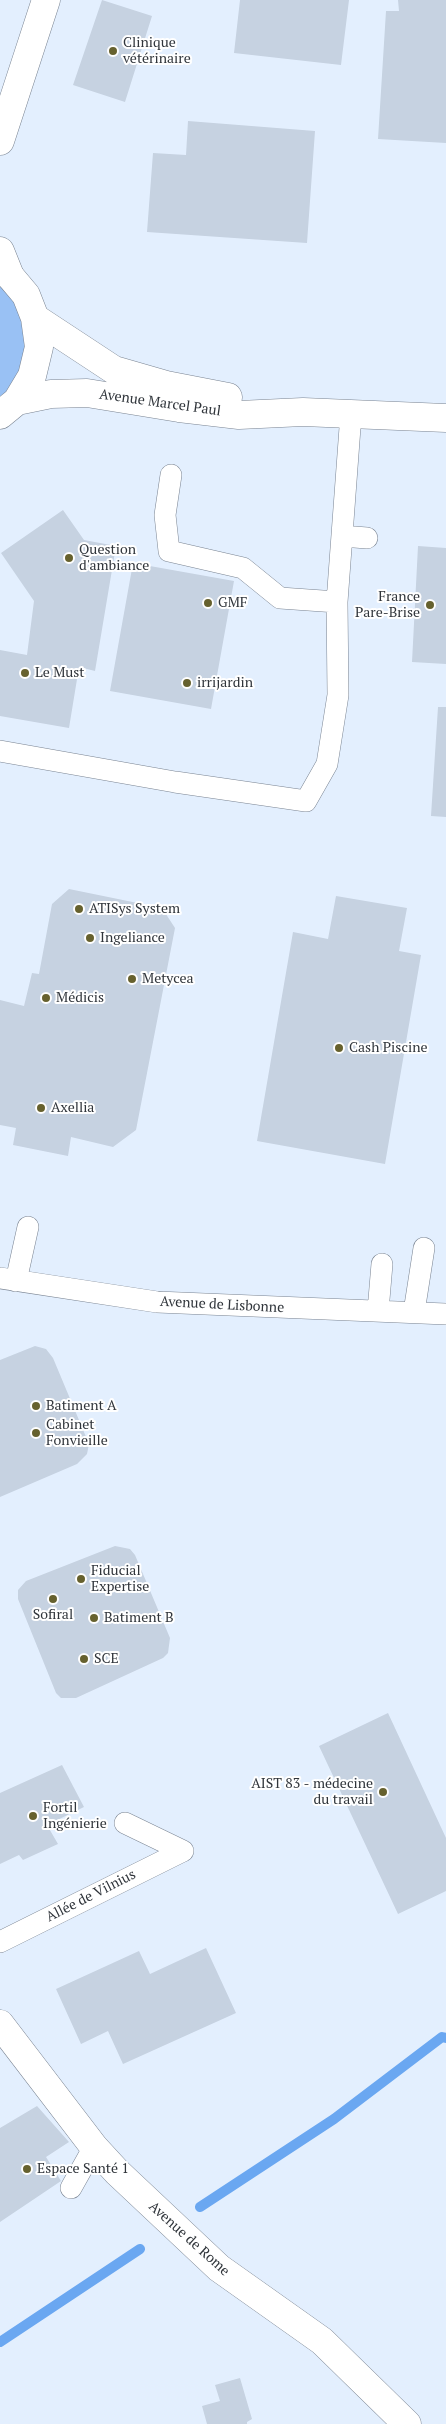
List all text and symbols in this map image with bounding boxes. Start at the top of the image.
place label: Clinique vétérinaire [123,35,191,68]
marker: Clinique vétérinaire [107,45,119,57]
street label: Avenue Marcel Paul [98,386,222,420]
place label: Question d'ambiance [79,542,149,574]
marker: Question d'ambiance [63,552,75,564]
place label: France Pare-Brise [355,589,420,622]
place label: GMF [218,595,247,611]
marker: GMF [202,597,214,609]
marker: France Pare-Brise [424,599,436,611]
place label: Le Must [35,665,85,681]
marker: Le Must [19,667,31,679]
place label: irrijardin [197,675,253,691]
marker: irrijardin [181,677,193,689]
place label: ATISys System [89,901,180,917]
marker: ATISys System [73,903,85,915]
place label: Ingeliance [100,930,165,946]
marker: Ingeliance [84,932,96,944]
place label: Metycea [142,971,194,987]
marker: Metycea [126,973,138,985]
place label: Médicis [56,990,104,1006]
marker: Médicis [40,992,52,1004]
place label: Cash Piscine [349,1040,427,1056]
marker: Cash Piscine [333,1042,345,1054]
place label: Axellia [51,1100,94,1116]
marker: Axellia [35,1102,47,1114]
street label: Avenue de Lisbonne [159,1293,285,1317]
place label: Batiment A [46,1398,117,1414]
marker: Batiment A [30,1400,42,1412]
place label: Cabinet Fonvieille [46,1417,108,1450]
marker: Cabinet Fonvieille [30,1427,42,1439]
place label: Fiducial Expertise [91,1563,149,1595]
marker: Fiducial Expertise [75,1573,87,1585]
marker: Sofiral [47,1593,59,1605]
place label: Sofiral [33,1607,73,1623]
place label: Batiment B [104,1610,174,1626]
marker: Batiment B [88,1612,100,1624]
place label: SCE [94,1651,119,1667]
marker: SCE [78,1653,90,1665]
place label: AIST 83 - médecine du travail [251,1776,373,1808]
marker: AIST 83 - médecine du travail [377,1786,389,1798]
place label: Fortil Ingénierie [43,1800,107,1832]
marker: Fortil Ingénierie [27,1810,39,1822]
street label: Allée de Vilnius [43,1866,139,1926]
place label: Espace Santé 1 [37,2161,129,2177]
marker: Espace Santé 1 [21,2163,33,2175]
street label: Avenue de Rome [145,2198,233,2280]

